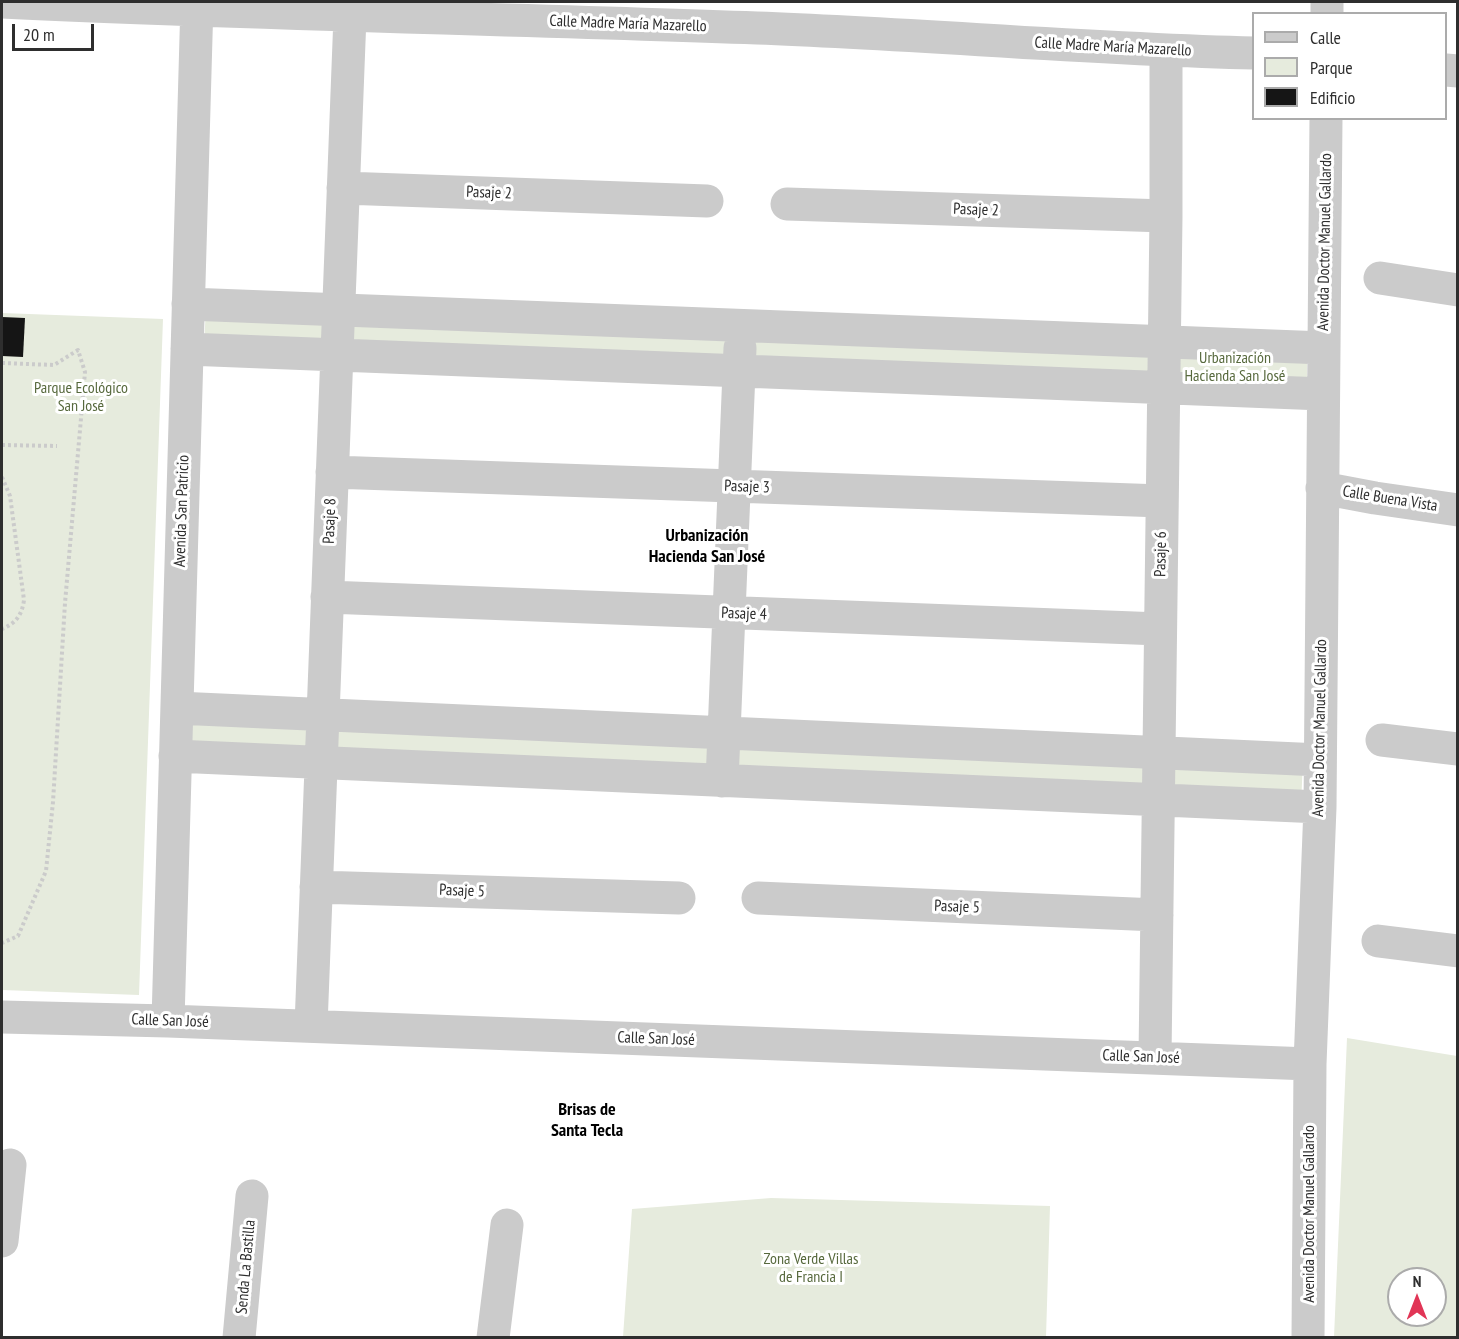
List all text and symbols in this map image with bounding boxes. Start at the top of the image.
scale bar [15,12,98,50]
street label: Calle Madre María Mazarello [549,12,707,36]
legend [1252,12,1447,120]
text: 20 m [23,23,55,46]
text: Calle [1310,26,1341,49]
street label: Calle Madre María Mazarello [1034,33,1192,61]
text: Parque [1310,56,1353,79]
text: Edificio [1310,86,1355,109]
street label: Avenida Doctor Manuel Gallardo [1314,153,1336,331]
street label: Pasaje 2 [466,183,512,203]
street label: Pasaje 2 [953,200,999,220]
park label: Urbanización Hacienda San José [1185,348,1285,386]
park label: Parque Ecológico San José [34,378,128,416]
street label: Avenida San Patricio [170,455,194,567]
street label: Pasaje 3 [724,477,770,497]
street label: Calle Buena Vista [1341,482,1439,516]
street label: Pasaje 8 [320,498,340,544]
district label: Urbanización Hacienda San José [649,525,765,568]
street label: Pasaje 6 [1151,531,1171,577]
street label: Pasaje 4 [721,604,767,624]
street label: Avenida Doctor Manuel Gallardo [1309,639,1331,817]
street label: Pasaje 5 [439,881,485,901]
street label: Pasaje 5 [934,897,980,917]
street label: Calle San José [131,1010,209,1032]
street label: Calle San José [617,1028,695,1050]
street label: Calle San José [1102,1046,1180,1068]
district label: Brisas de Santa Tecla [551,1099,623,1142]
street label: Avenida Doctor Manuel Gallardo [1299,1125,1319,1303]
street label: Senda La Bastilla [232,1219,260,1315]
park label: Zona Verde Villas de Francia I [764,1249,858,1287]
north arrow [1387,1267,1447,1327]
text: N [1413,1271,1421,1291]

